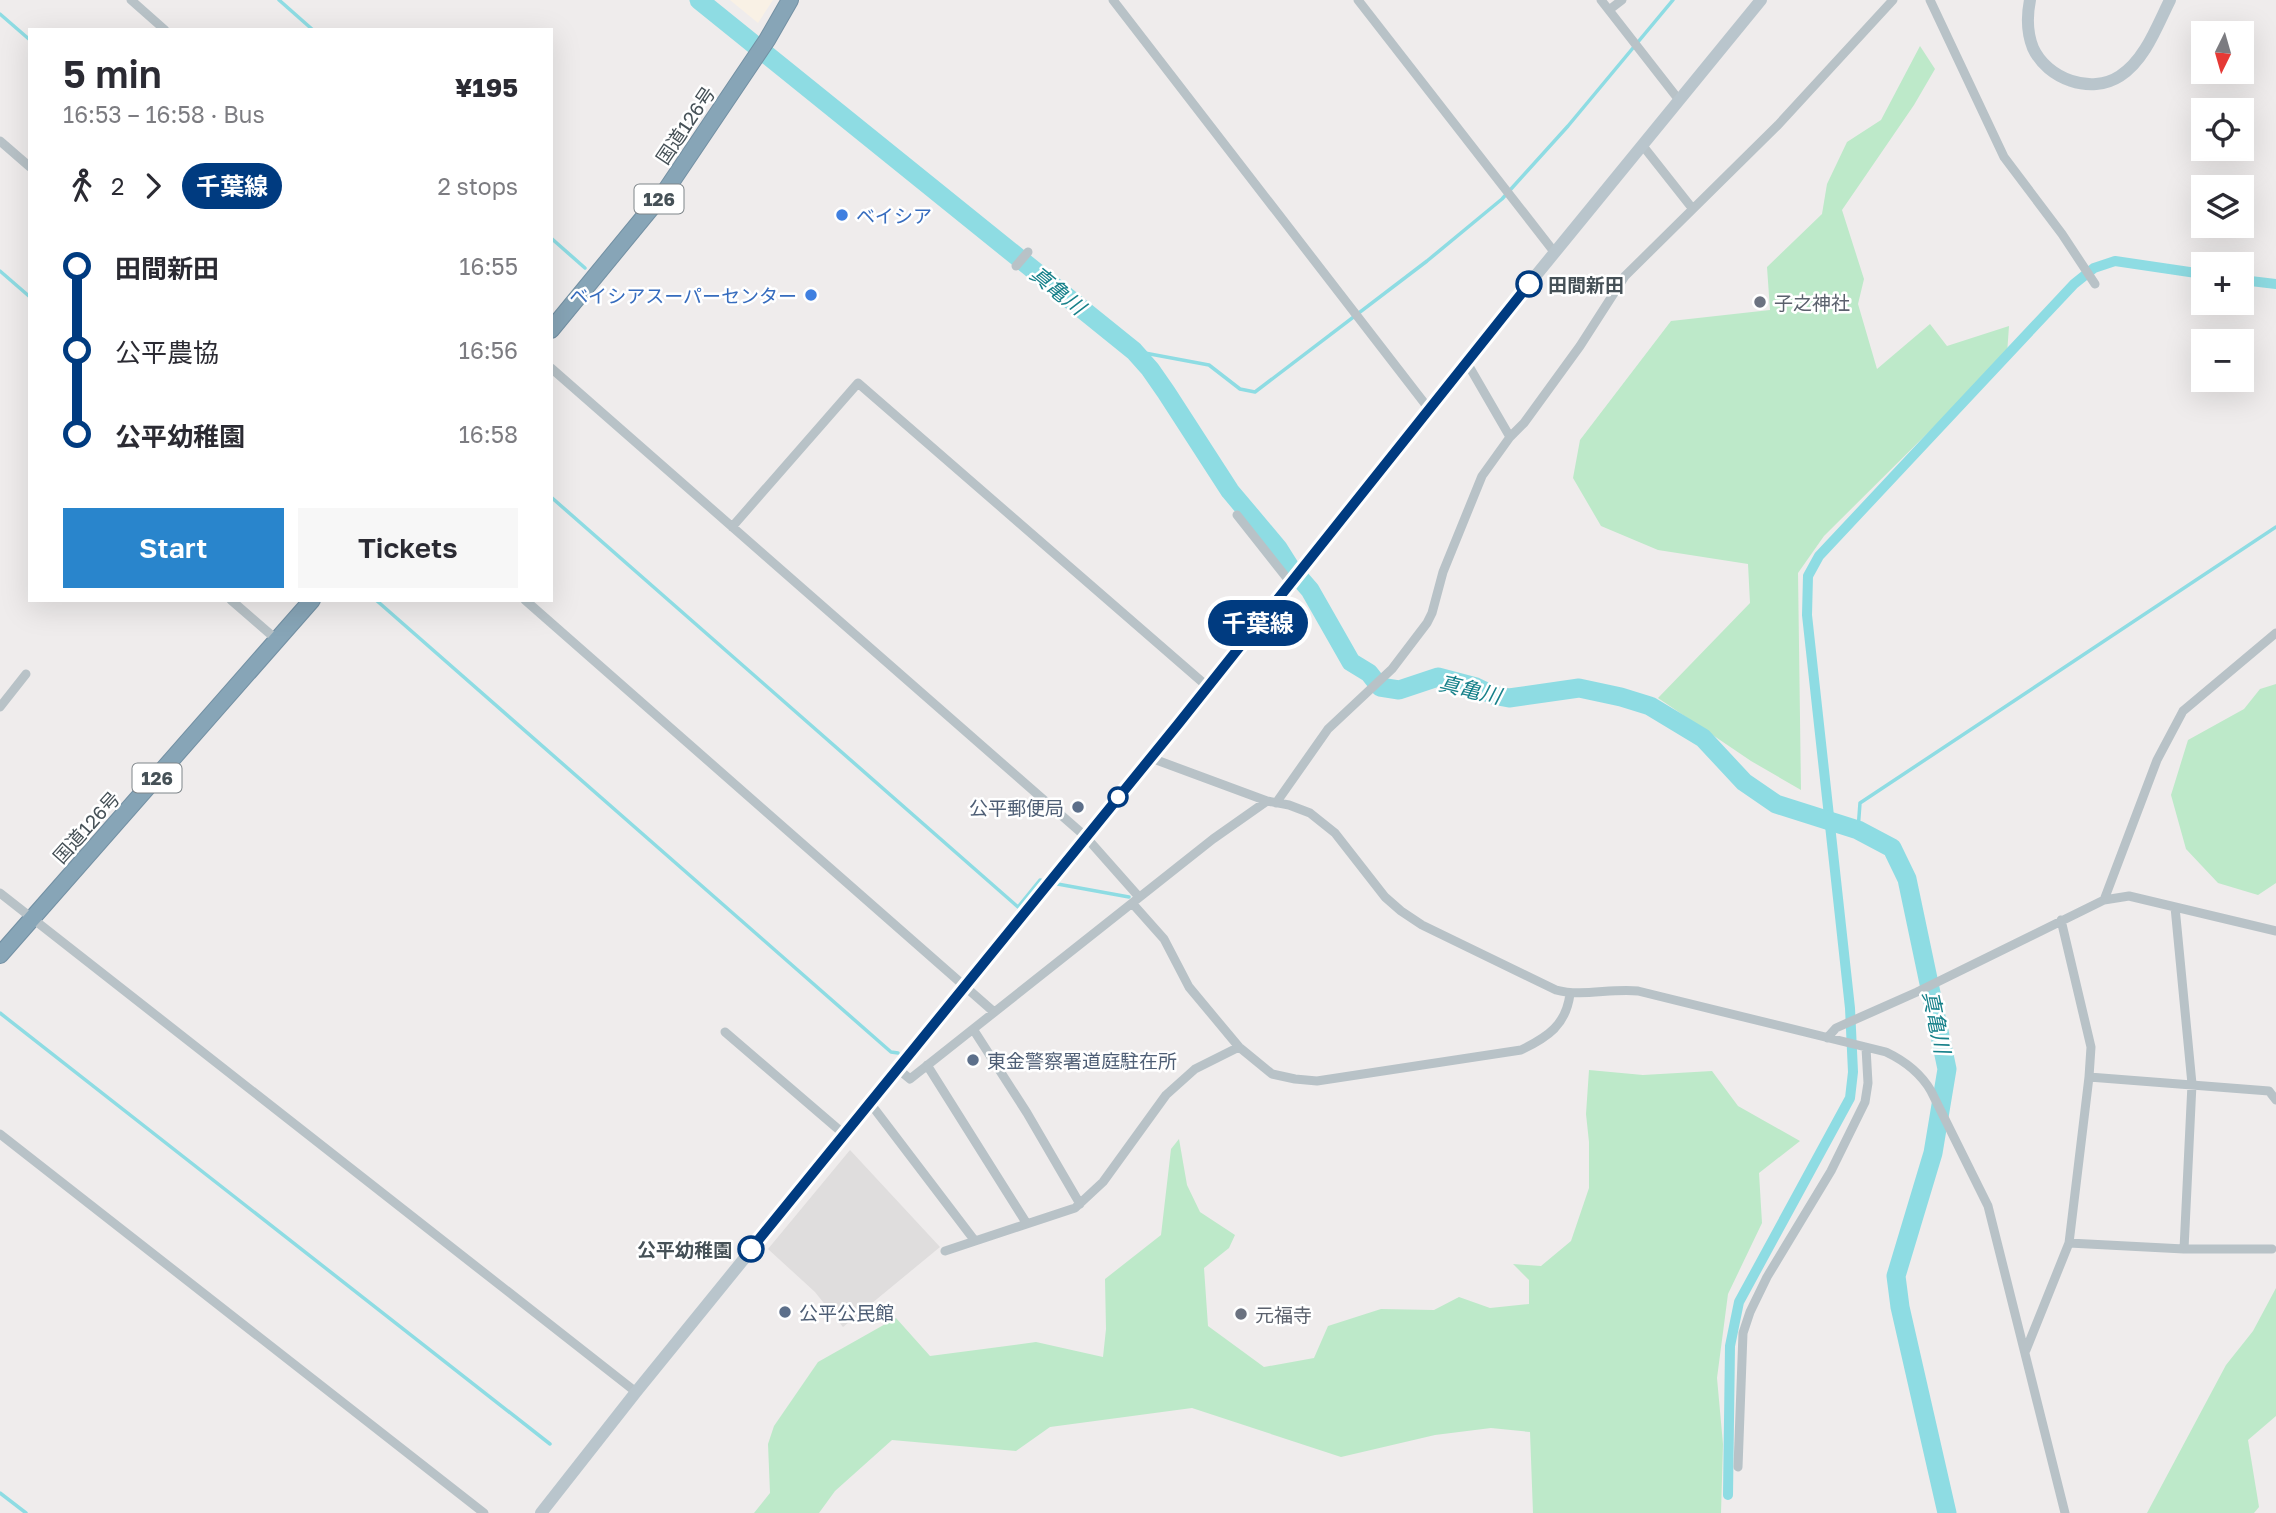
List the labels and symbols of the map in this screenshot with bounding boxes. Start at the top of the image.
north arrow [2191,21,2254,84]
street label: 国道126号 [651,82,719,168]
road number: 126 [634,184,684,214]
place label: ベイシア [856,204,932,227]
marker: ベイシア [834,207,850,223]
water label: 真亀川 [1025,260,1092,321]
marker: 田間新田 [1516,271,1542,297]
place label: 田間新田 [1548,273,1624,296]
place label: ベイシアスーパーセンター [569,284,797,307]
marker: ベイシアスーパーセンター [803,287,819,303]
place label: 子之神社 [1774,291,1850,314]
marker: 子之神社 [1752,294,1768,310]
line badge: 千葉線 [1218,600,1298,646]
water label: 真亀川 [1436,669,1506,709]
road number: 126 [132,764,182,792]
street label: 国道126号 [48,786,124,868]
unlabelled marker [1108,787,1128,807]
place label: 公平郵便局 [969,796,1064,819]
marker: 公平郵便局 [1070,799,1086,815]
water label: 真亀川 [1918,988,1957,1057]
place label: 東金警察署道庭駐在所 [987,1049,1177,1072]
marker: 東金警察署道庭駐在所 [965,1052,981,1068]
marker: 公平幼稚園 [738,1236,764,1262]
place label: 公平幼稚園 [637,1238,732,1261]
place label: 公平公民館 [799,1301,894,1324]
place label: 元福寺 [1255,1303,1312,1326]
marker: 公平公民館 [777,1304,793,1320]
marker: 元福寺 [1233,1306,1249,1322]

